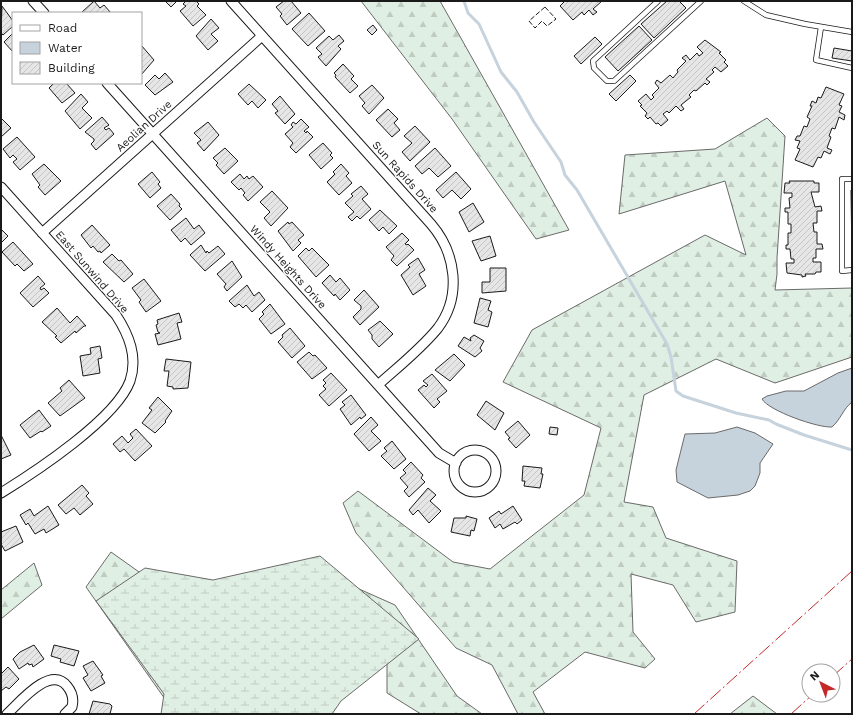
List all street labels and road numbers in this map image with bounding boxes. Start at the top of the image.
street label: Aeolian Drive [113,98,175,154]
street label: Sun Rapids Drive [370,139,440,215]
street label: Windy Heights Drive [247,223,329,311]
street label: East Sunwind Drive [53,228,131,316]

